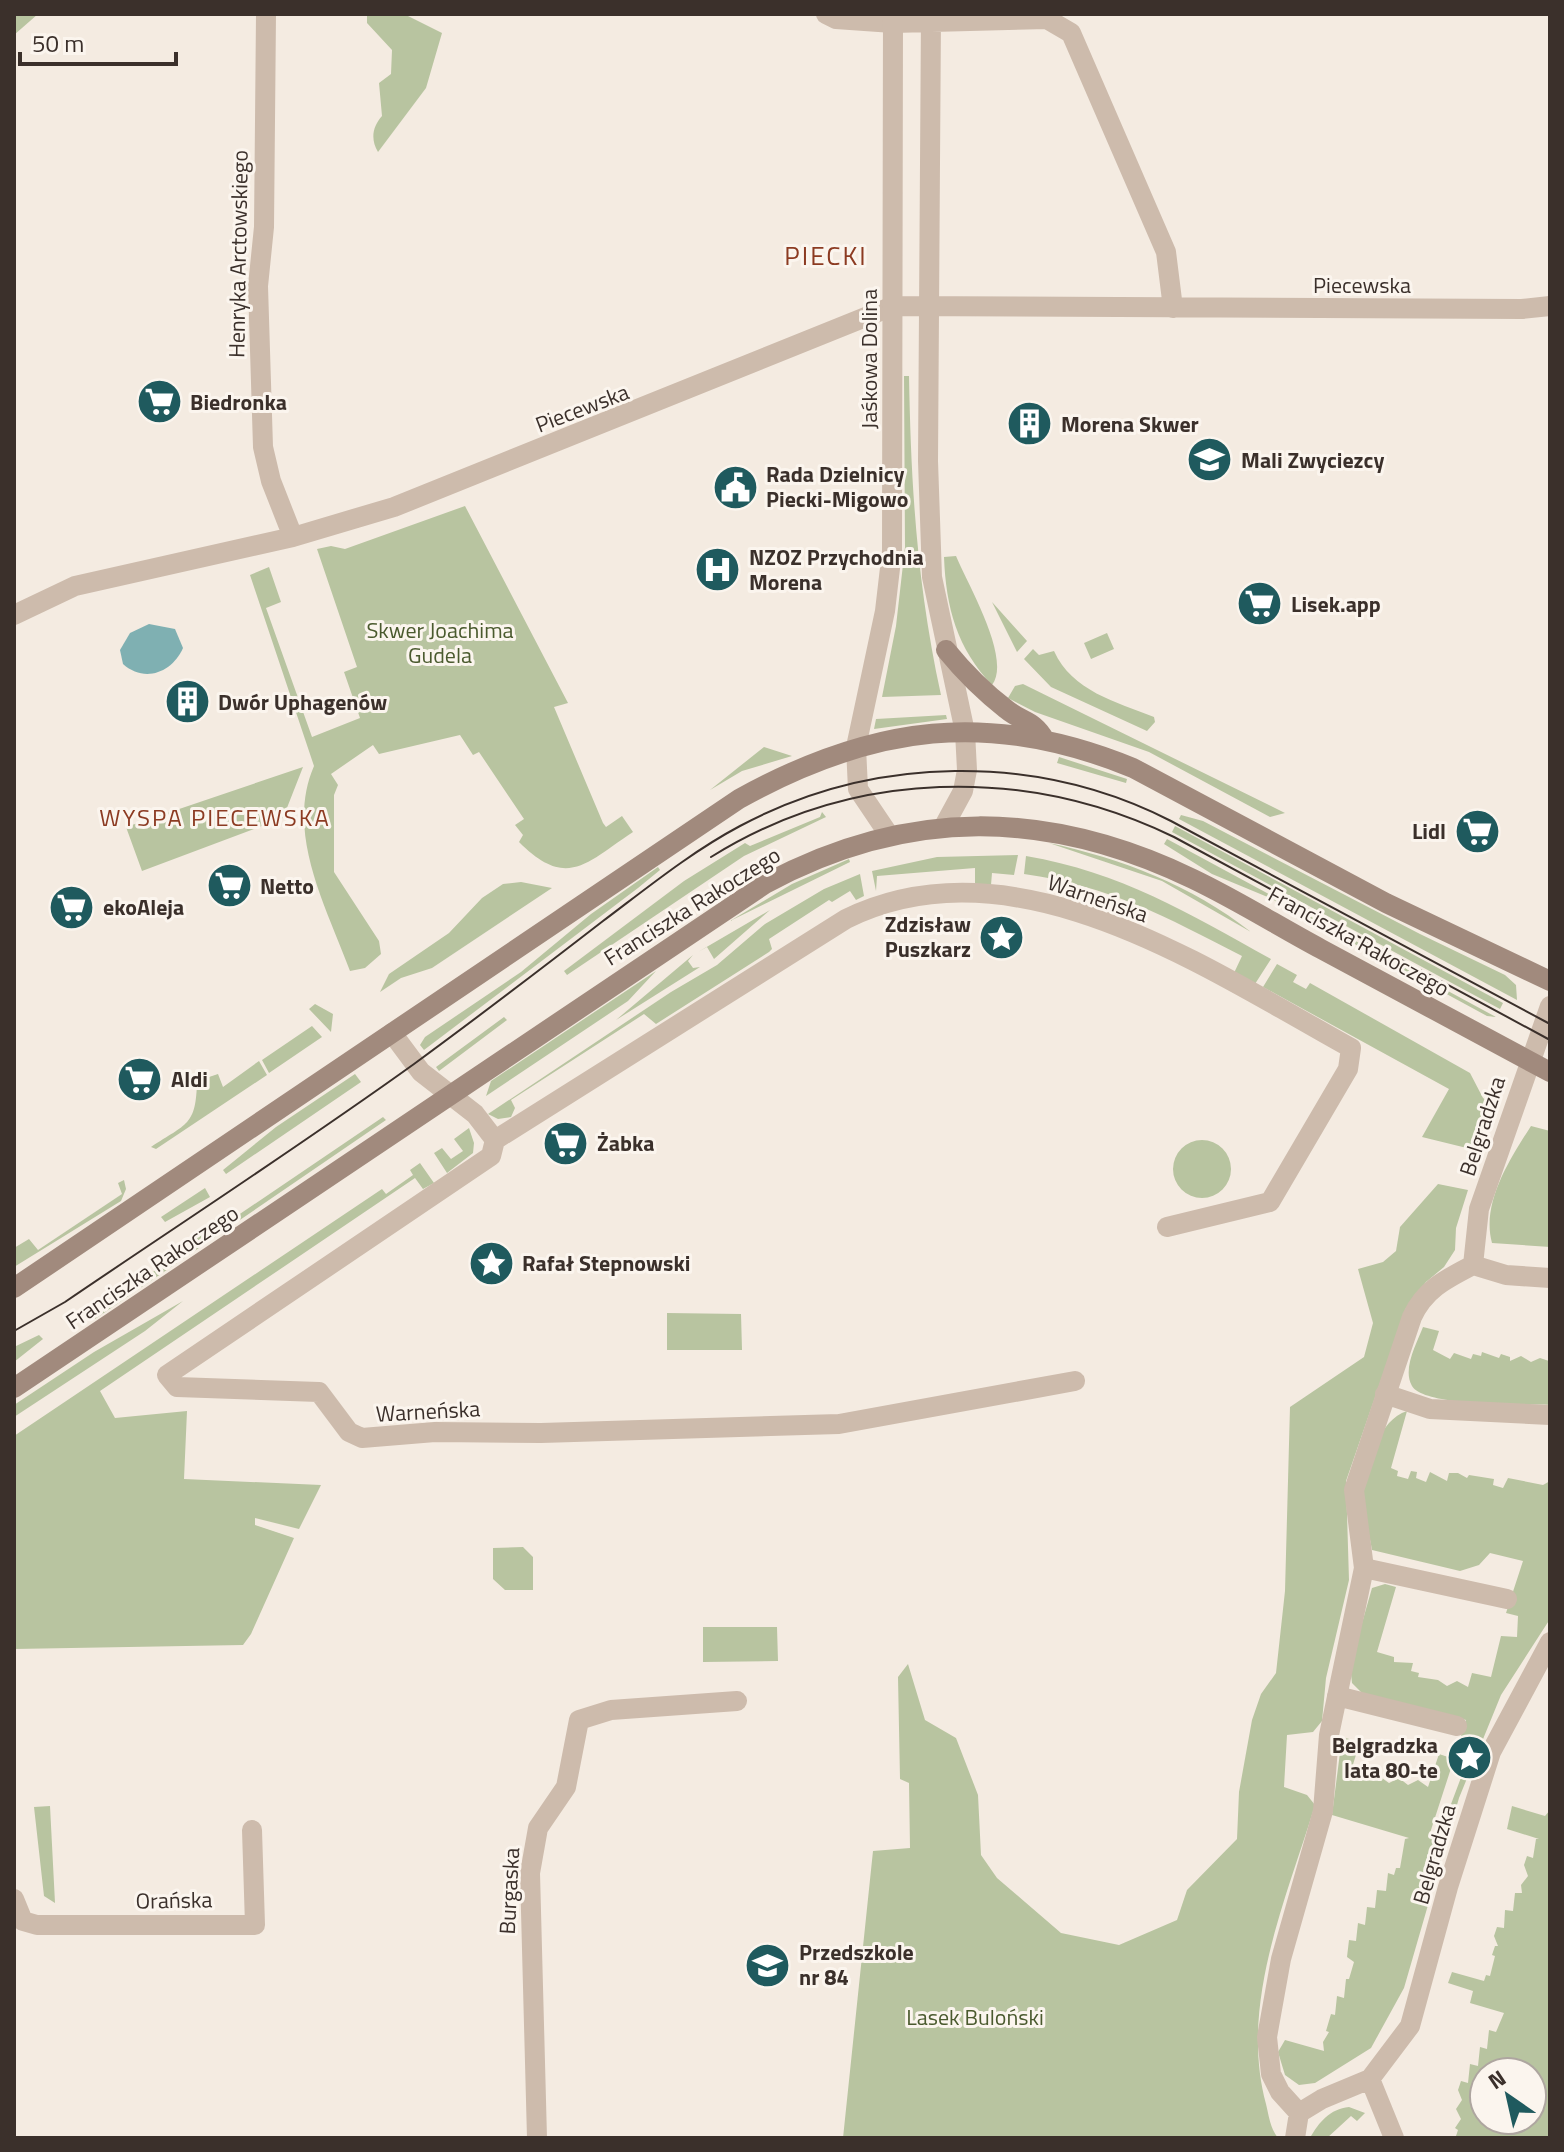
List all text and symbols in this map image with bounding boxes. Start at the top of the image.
scale bar [20,16,176,66]
text: 50 m [32,25,84,61]
street label: Henryka Arctowskiego [219,150,257,358]
district label: PIECKI [784,236,868,275]
street label: Piecewska [1313,268,1411,302]
street label: Jaśkowa Dolina [852,289,886,429]
street label: Piecewska [530,375,634,441]
supermarket icon: Biedronka [135,378,183,426]
place label: Biedronka [190,385,287,419]
building icon: Morena Skwer [1006,400,1054,448]
place label: Morena Skwer [1061,407,1199,441]
school or university icon: Mali Zwyciezcy [1186,436,1234,484]
place label: Mali Zwyciezcy [1241,443,1384,477]
place label: Rada Dzielnicy Piecki-Migowo [766,457,908,516]
public building icon: Rada Dzielnicy Piecki-Migowo [711,463,759,511]
place label: NZOZ Przychodnia Morena [749,540,924,599]
hospital icon: NZOZ Przychodnia Morena [694,546,742,594]
supermarket icon: Lisek.app [1236,580,1284,628]
place label: Lisek.app [1291,587,1381,621]
park label: Skwer Joachima Gudela [366,613,514,672]
building icon: Dwór Uphagenów [163,678,211,726]
place label: Dwór Uphagenów [218,685,387,719]
district label: WYSPA PIECEWSKA [99,799,331,835]
supermarket icon: Lidl [1453,807,1501,855]
place label: Lidl [1412,814,1446,848]
street label: Franciszka Rakoczego [597,838,787,974]
supermarket icon: Netto [205,862,253,910]
street label: Warneńska [1043,865,1153,931]
place label: Netto [260,869,314,903]
street label: Franciszka Rakoczego [1262,877,1456,1005]
supermarket icon: ekoAleja [48,883,96,931]
place label: ekoAleja [103,890,184,924]
place label: Zdzisław Puszkarz [885,907,971,966]
place icon: Zdzisław Puszkarz [978,913,1026,961]
supermarket icon: Aldi [116,1055,164,1103]
place label: Aldi [171,1062,208,1096]
street label: Belgradzka [1450,1072,1514,1180]
supermarket icon: Żabka [542,1119,590,1167]
place label: Żabka [597,1126,655,1160]
street label: Franciszka Rakoczego [59,1196,245,1338]
place icon: Rafał Stepnowski [467,1239,515,1287]
place label: Rafał Stepnowski [522,1246,690,1280]
street label: Warneńska [375,1391,481,1431]
place label: Belgradzka lata 80-te [1332,1728,1438,1787]
place icon: Belgradzka lata 80-te [1445,1734,1493,1782]
street label: Belgradzka [1403,1800,1465,1908]
street label: Burgaska [490,1847,528,1935]
street label: Orańska [135,1882,213,1918]
place label: Przedszkole nr 84 [799,1935,914,1994]
school or university icon: Przedszkole nr 84 [744,1941,792,1989]
park label: Lasek Buloński [906,2000,1044,2034]
north arrow [1468,2056,1548,2136]
text: N [1481,2061,1513,2098]

